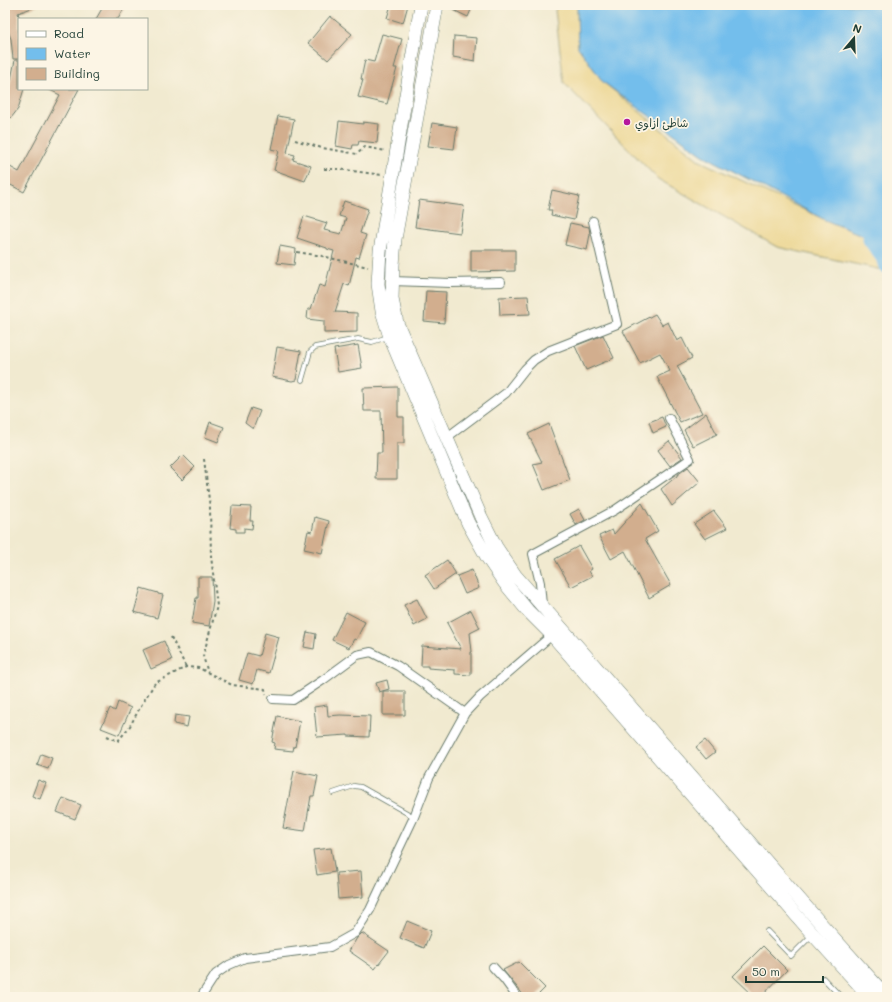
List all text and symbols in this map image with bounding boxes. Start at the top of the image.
legend [18,18,148,90]
north arrow [834,18,874,58]
text: N [851,20,864,37]
text: Road [54,25,84,41]
text: Water [54,45,91,61]
text: Building [54,65,100,81]
place label: شاطئ ازاوي [635,115,688,132]
marker: شاطئ ازاوي [622,117,632,127]
scale bar [746,958,823,984]
text: 50 m [752,963,780,979]

